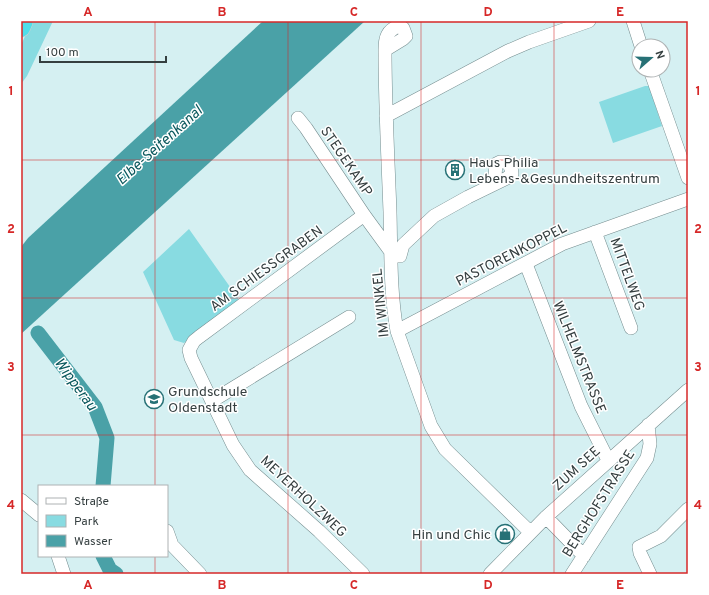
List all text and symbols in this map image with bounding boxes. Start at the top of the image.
text: A [83,5,93,21]
text: B [218,5,227,21]
text: C [350,5,358,21]
text: D [483,5,493,21]
text: E [616,5,624,21]
scale bar [40,38,166,64]
north arrow [631,38,671,78]
text: 100 m [46,45,79,61]
text: N [652,49,667,61]
text: 1 [8,84,14,100]
text: 1 [695,84,701,100]
water label: Elbe-Seitenkanal [113,102,208,190]
street label: STEGEKAMP [316,124,375,200]
place label: Haus Philia Lebens-&Gesundheitszentrum [469,155,660,188]
building icon: Haus Philia Lebens-&Gesundheitszentrum [444,159,466,181]
street label: PASTORENKOPPEL [453,220,570,291]
text: 2 [7,222,15,238]
text: 2 [694,222,702,238]
street label: AM SCHIESSGRABEN [207,223,326,316]
street label: MITTELWEG [606,236,648,313]
street label: IM WINKEL [369,268,394,338]
street label: WILHELMSTRASSE [548,299,609,416]
water label: Wipperau [49,355,101,416]
text: 3 [7,360,15,376]
text: 3 [694,360,702,376]
place label: Grundschule Oldenstadt [168,384,247,417]
school or university icon: Grundschule Oldenstadt [143,388,165,410]
street label: ZUM SEE [550,443,604,495]
street label: BERGHOFSTRASSE [559,447,639,561]
street label: MEYERHOLZWEG [256,453,350,541]
legend [38,485,168,557]
text: Straße [74,494,109,510]
text: 4 [7,498,15,514]
text: 4 [694,498,702,514]
text: Park [74,514,99,530]
shop icon: Hin und Chic [494,523,516,545]
place label: Hin und Chic [412,527,491,544]
text: Wasser [74,534,113,550]
text: A [83,578,93,594]
text: B [218,578,227,594]
text: C [350,578,358,594]
text: D [483,578,493,594]
text: E [616,578,624,594]

